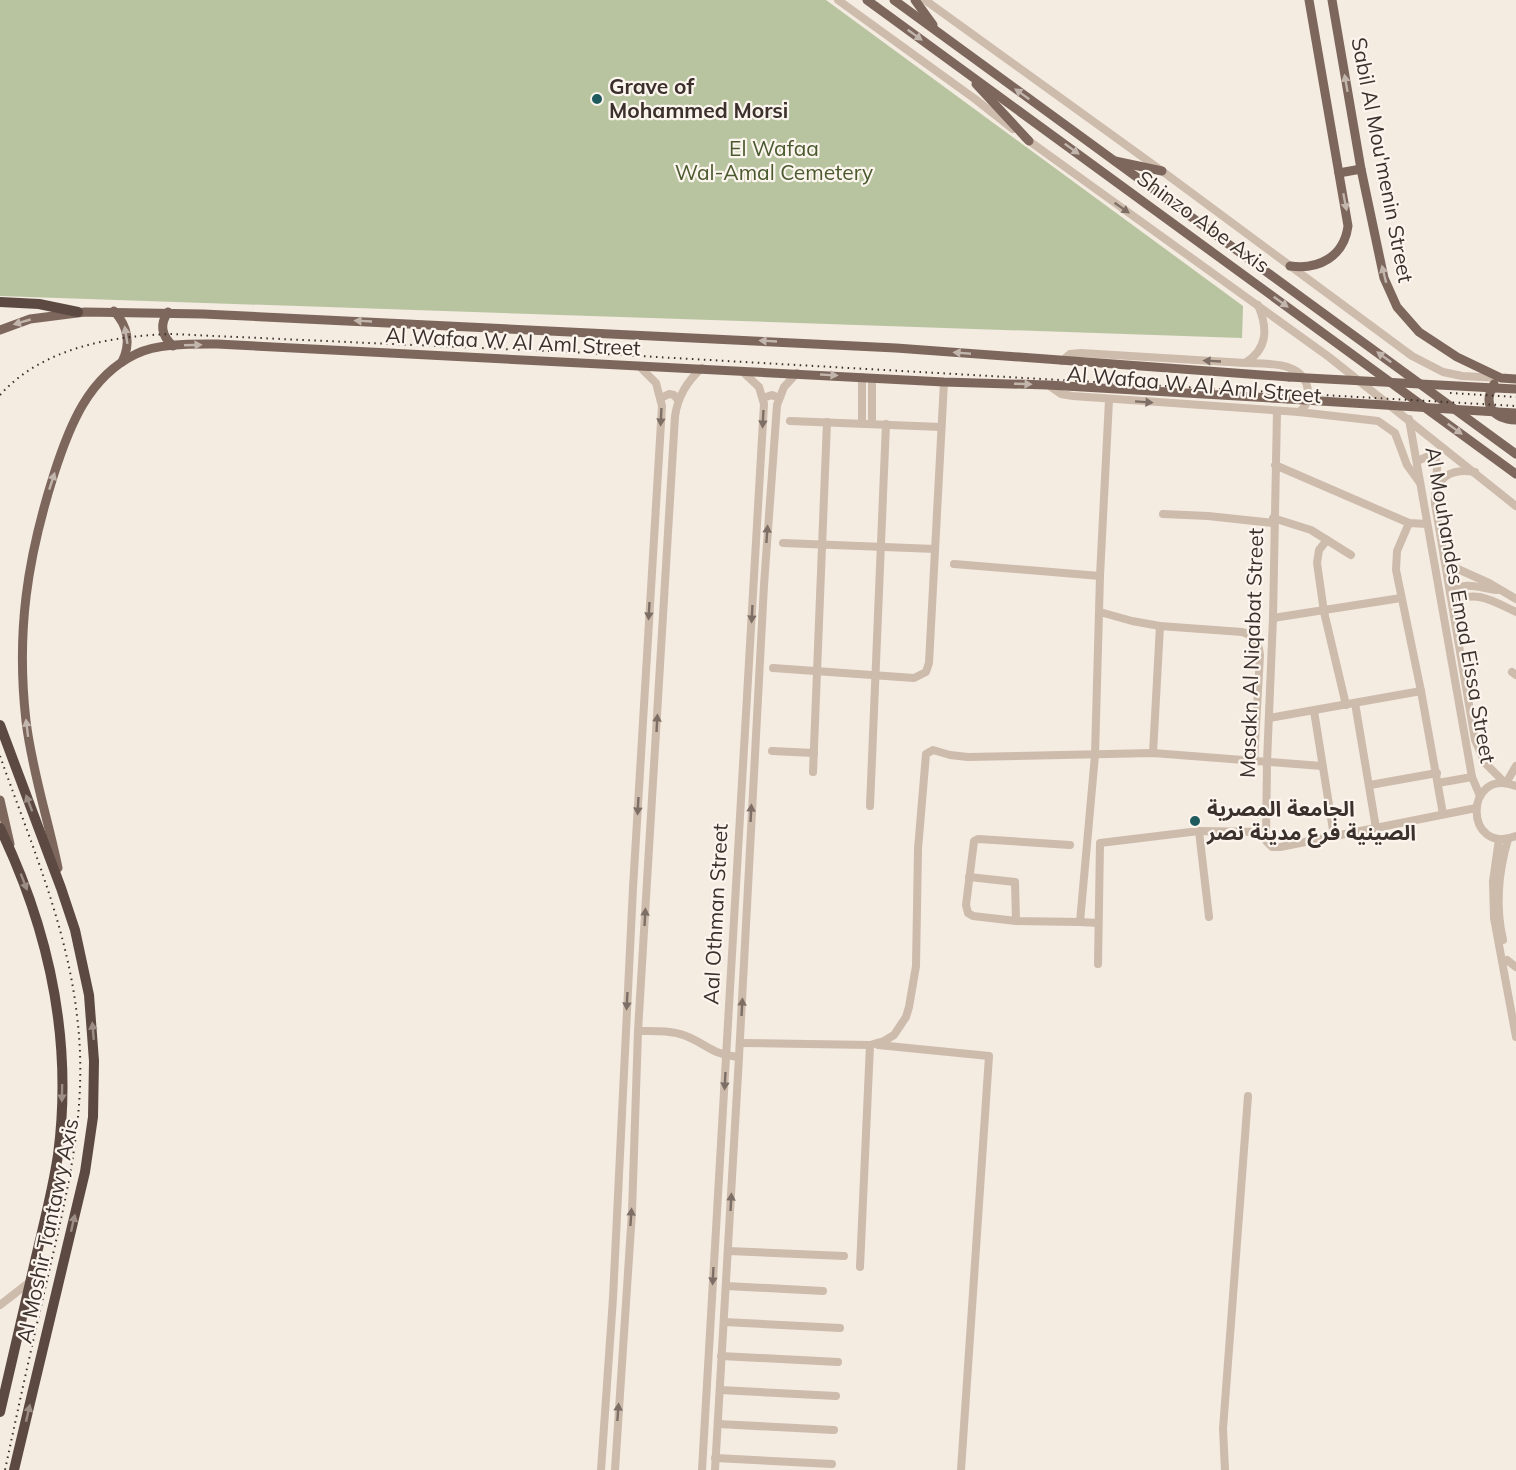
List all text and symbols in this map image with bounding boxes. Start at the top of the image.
one-way arrow [907,28,922,40]
street label: Sabil Al Mou'menin Street [1346,35,1420,285]
place label: Grave of Mohammed Morsi [609,73,788,123]
one-way arrow [1341,73,1350,92]
one-way arrow [1015,89,1030,101]
marker: Grave of Mohammed Morsi [590,92,604,106]
park label: El Wafaa Wal-Amal Cemetery [675,135,873,185]
one-way arrow [1065,143,1080,155]
street label: Shinzo Abe Axis [1132,164,1275,278]
one-way arrow [1341,193,1350,212]
one-way arrow [1114,202,1130,214]
one-way arrow [1378,265,1388,283]
one-way arrow [1273,295,1288,307]
one-way arrow [354,316,373,325]
one-way arrow [13,318,31,327]
street label: Al Wafaa W Al Aml Street [385,321,641,361]
one-way arrow [121,326,130,345]
one-way arrow [758,337,777,346]
one-way arrow [184,340,203,349]
one-way arrow [953,348,972,358]
one-way arrow [1376,352,1391,364]
one-way arrow [1203,356,1222,365]
street label: Al Wafaa W Al Aml Street [1066,360,1322,408]
one-way arrow [819,370,838,379]
one-way arrow [1014,379,1033,389]
one-way arrow [1135,398,1154,407]
one-way arrow [657,407,666,426]
one-way arrow [758,410,767,429]
one-way arrow [1447,423,1463,435]
street label: Al Mouhandes Emad Eissa Street [1420,445,1502,765]
one-way arrow [47,472,57,490]
one-way arrow [763,524,772,543]
street label: Masakn Al Niqabat Street [1234,528,1268,778]
one-way arrow [645,602,654,621]
one-way arrow [747,605,756,624]
one-way arrow [652,713,661,732]
one-way arrow [23,719,32,738]
one-way arrow [24,794,34,812]
place label: الجامعة المصرية الصينية فرع مدينة نصر [1206,795,1416,848]
one-way arrow [633,797,642,816]
one-way arrow [747,803,756,822]
marker: الجامعة المصرية الصينية فرع مدينة نصر [1188,814,1202,828]
street label: Aal Othman Street [697,823,733,1005]
one-way arrow [19,873,29,891]
one-way arrow [640,908,650,927]
one-way arrow [623,991,632,1010]
one-way arrow [737,998,746,1017]
one-way arrow [88,1021,97,1040]
one-way arrow [720,1072,729,1091]
one-way arrow [57,1083,67,1102]
street label: Al Moshir Tantawy Axis [10,1116,84,1346]
one-way arrow [726,1192,735,1211]
one-way arrow [627,1208,636,1227]
one-way arrow [69,1214,79,1233]
one-way arrow [708,1266,718,1285]
one-way arrow [613,1402,622,1421]
one-way arrow [23,1404,33,1422]

